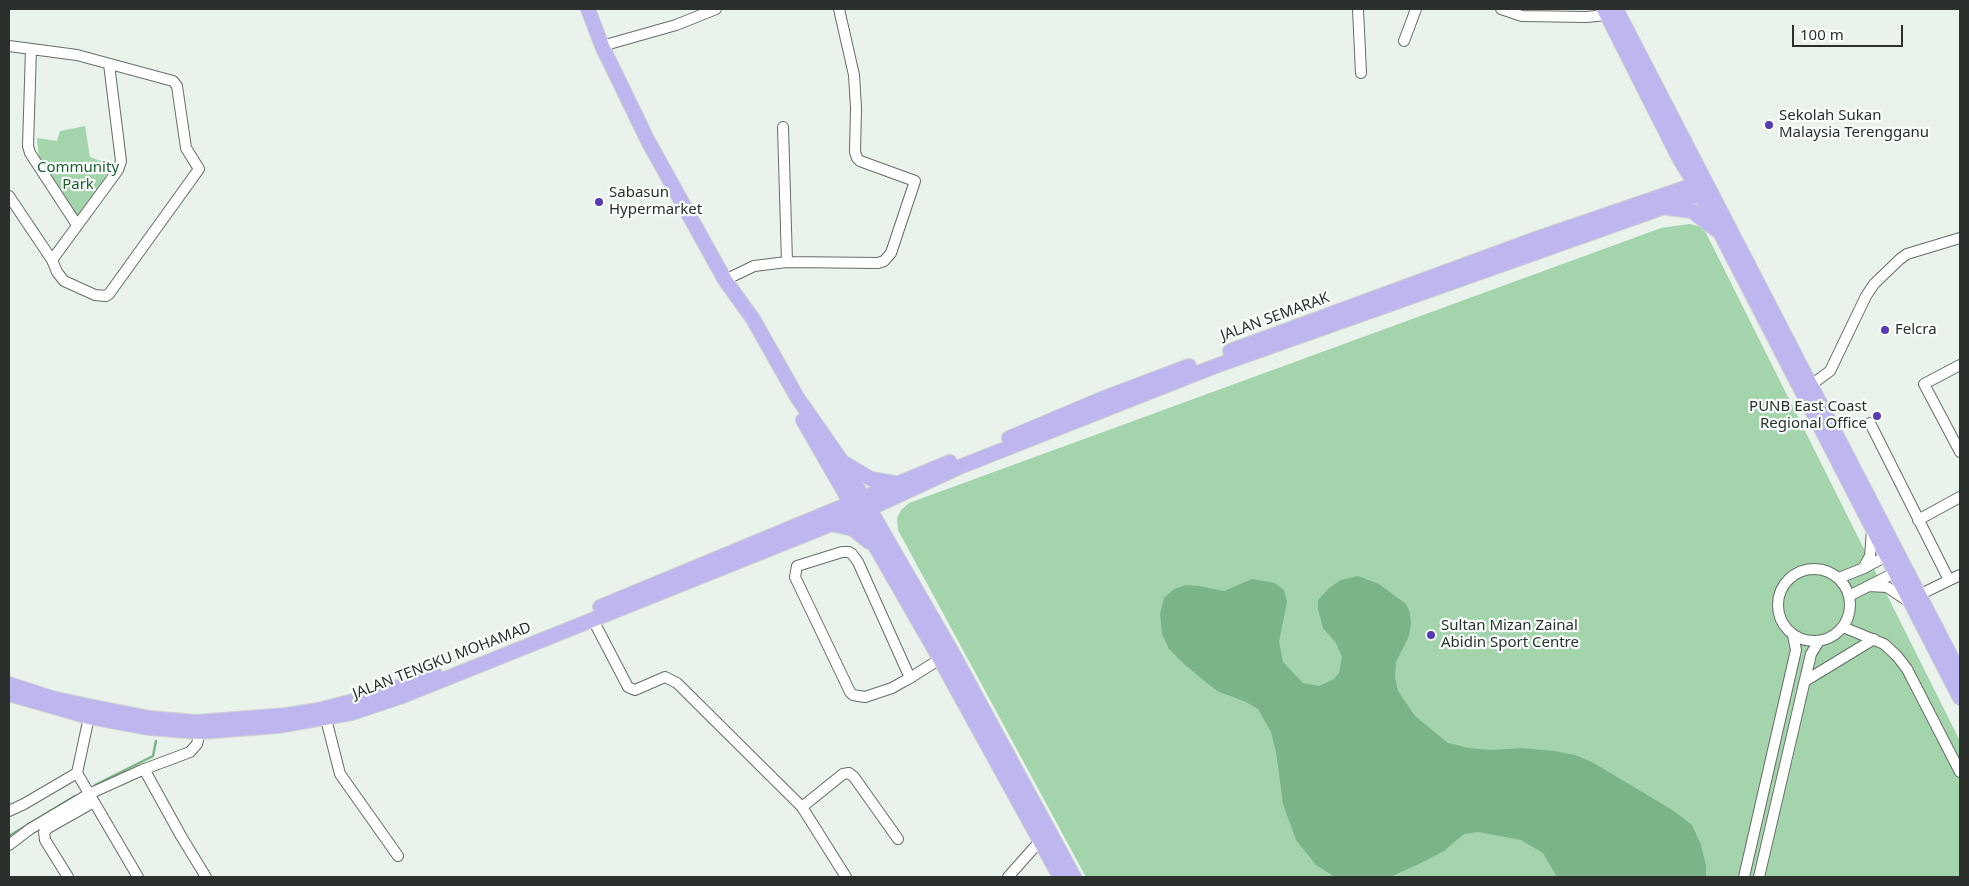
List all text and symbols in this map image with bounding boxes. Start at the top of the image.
scale bar [1794,15,1905,47]
text: 100 m [1800,24,1844,44]
place label: Sekolah Sukan Malaysia Terengganu [1779,107,1929,142]
marker: Sekolah Sukan Malaysia Terengganu [1763,119,1775,131]
park label: Community Park [37,159,119,194]
place label: Sabasun Hypermarket [609,184,702,219]
marker: Sabasun Hypermarket [593,196,605,208]
street label: JALAN SEMARAK [1218,289,1332,345]
place label: Felcra [1895,321,1937,339]
marker: Felcra [1879,324,1891,336]
place label: PUNB East Coast Regional Office [1749,398,1867,433]
marker: PUNB East Coast Regional Office [1871,410,1883,422]
place label: Sultan Mizan Zainal Abidin Sport Centre [1441,617,1579,652]
street label: JALAN TENGKU MOHAMAD [350,619,534,703]
marker: Sultan Mizan Zainal Abidin Sport Centre [1425,629,1437,641]

